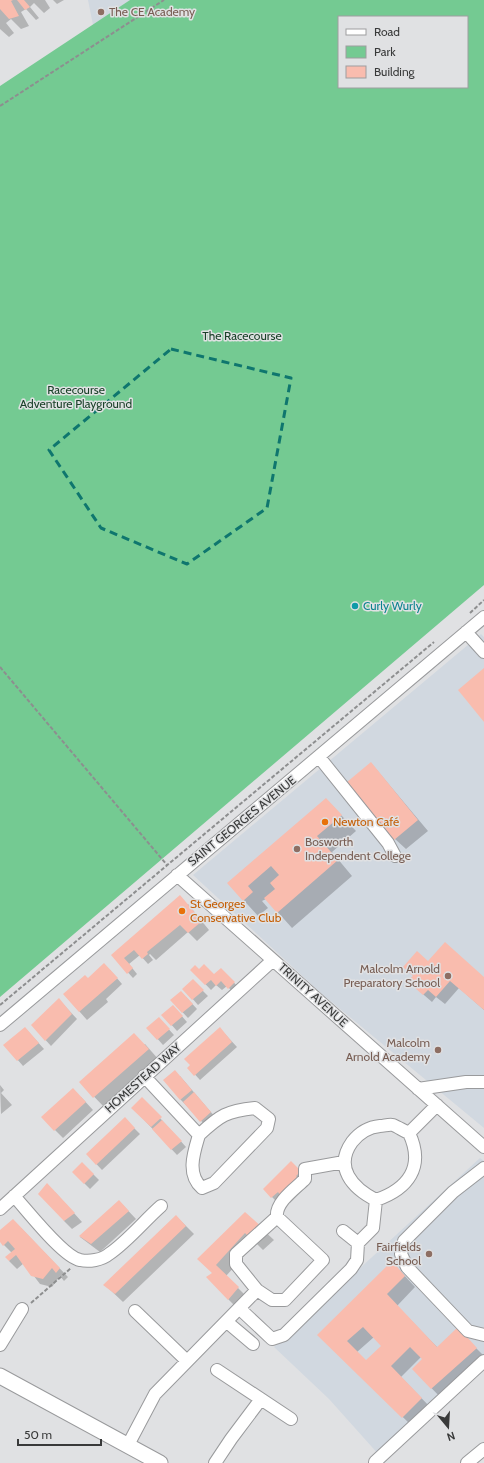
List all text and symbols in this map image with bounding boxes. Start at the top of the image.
place label: The CE Academy [109,4,195,19]
marker: The CE Academy [96,7,106,17]
legend [338,16,468,88]
text: Road [374,24,400,39]
text: Park [374,44,396,59]
text: Building [374,64,416,79]
park label: The Racecourse [202,328,282,343]
park label: Racecourse Adventure Playground [20,382,132,411]
place label: Curly Wurly [363,598,422,613]
marker: Curly Wurly [350,601,360,611]
street label: SAINT GEORGES AVENUE [184,772,299,869]
place label: Newton Café [333,814,399,829]
marker: Newton Café [320,817,330,827]
place label: Bosworth Independent College [305,834,411,863]
marker: Bosworth Independent College [292,844,302,854]
place label: St Georges Conservative Club [190,896,282,925]
marker: St Georges Conservative Club [177,906,187,916]
street label: TRINITY AVENUE [275,959,352,1030]
place label: Malcolm Arnold Preparatory School [344,961,440,990]
marker: Malcolm Arnold Preparatory School [443,971,453,981]
place label: Malcolm Arnold Academy [346,1035,430,1064]
street label: HOMESTEAD WAY [102,1039,184,1116]
marker: Malcolm Arnold Academy [433,1045,443,1055]
place label: Fairfields School [376,1239,421,1268]
marker: Fairfields School [424,1249,434,1259]
north arrow [428,1407,468,1447]
scale bar [18,1421,101,1447]
text: 50 m [24,1427,52,1442]
text: N [445,1429,457,1444]

